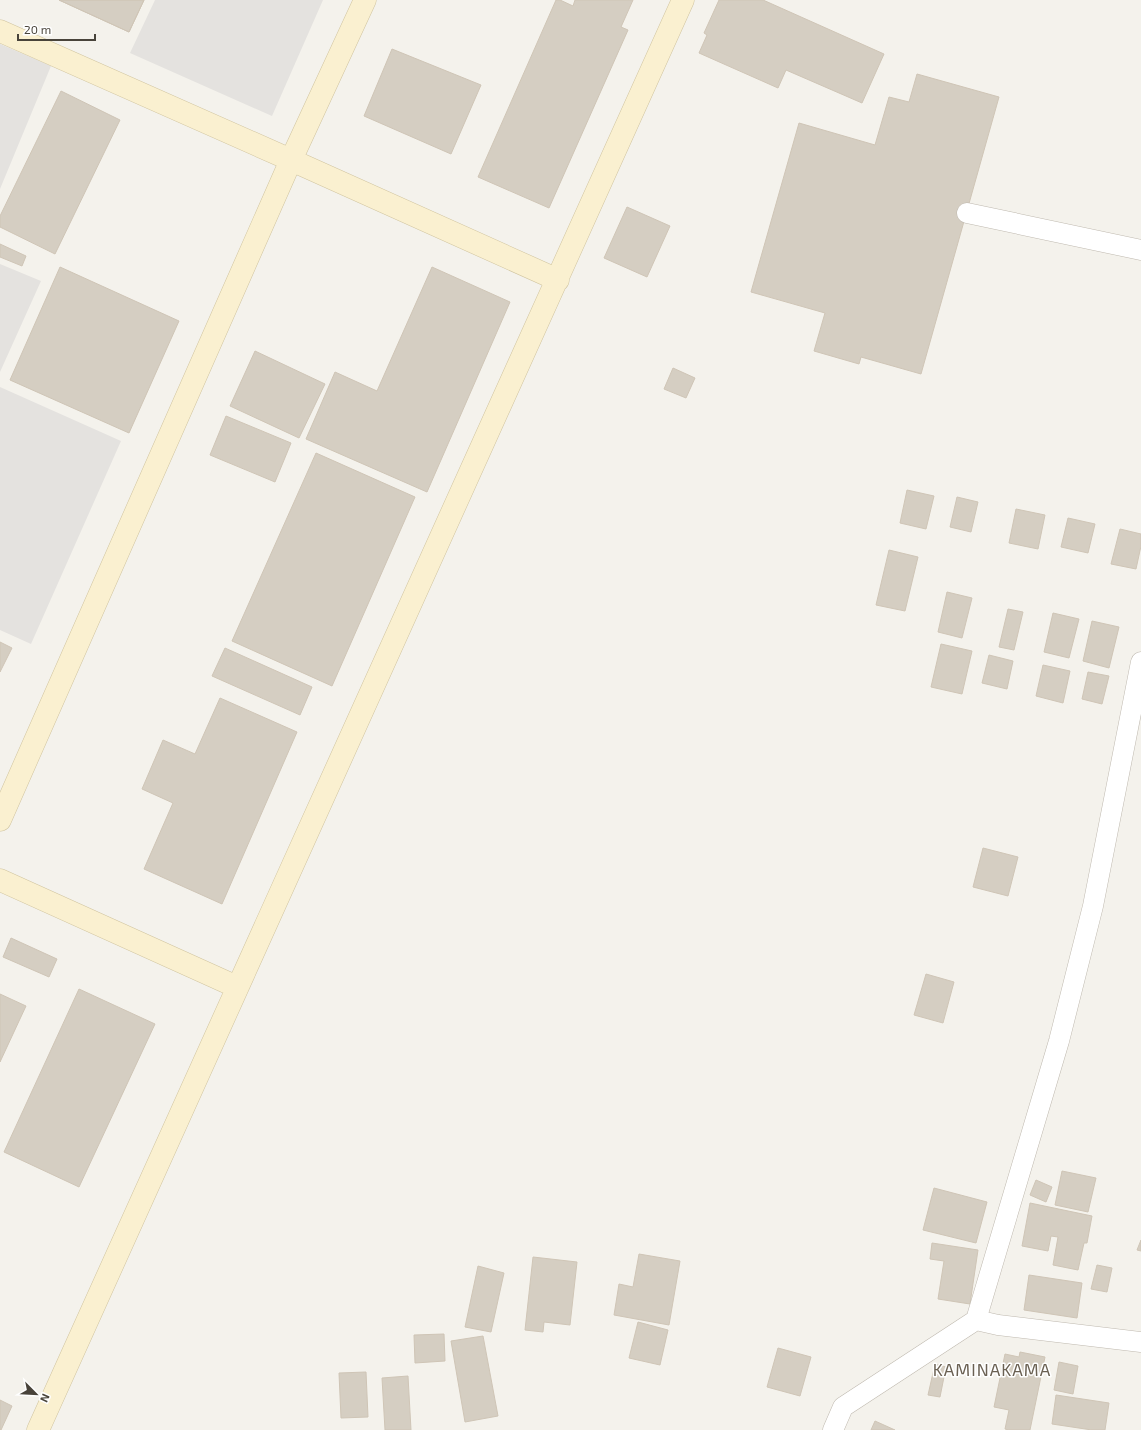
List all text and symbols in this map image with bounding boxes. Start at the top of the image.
scale bar [18,16,95,42]
text: 20 m [24,22,51,36]
district label: KAMINAKAMA [933,1359,1051,1379]
north arrow [16,1374,56,1414]
text: N [38,1392,53,1405]

